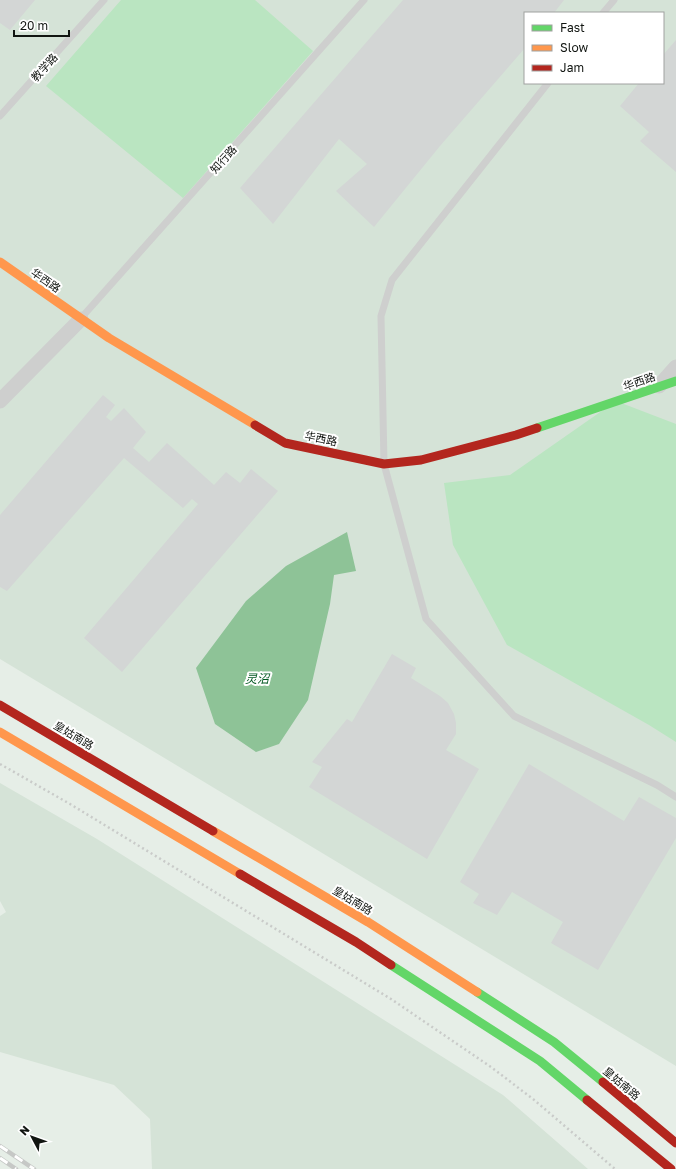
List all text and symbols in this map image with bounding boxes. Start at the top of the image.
scale bar [14,12,69,38]
legend [524,12,664,84]
text: 20 m [20,18,48,33]
text: Fast [560,20,585,35]
text: Slow [560,40,588,55]
street label: 教学路 [28,50,60,84]
text: Jam [560,60,584,75]
street label: 知行路 [207,142,239,176]
street label: 华西路 [29,265,63,295]
street label: 华西路 [621,369,657,393]
street label: 华西路 [304,428,338,448]
water label: 灵沼 [245,671,271,686]
street label: 皇姑南路 [52,718,96,752]
street label: 皇姑南路 [331,883,375,917]
street label: 皇姑南路 [601,1064,643,1102]
north arrow [12,1117,52,1157]
text: N [16,1123,32,1138]

